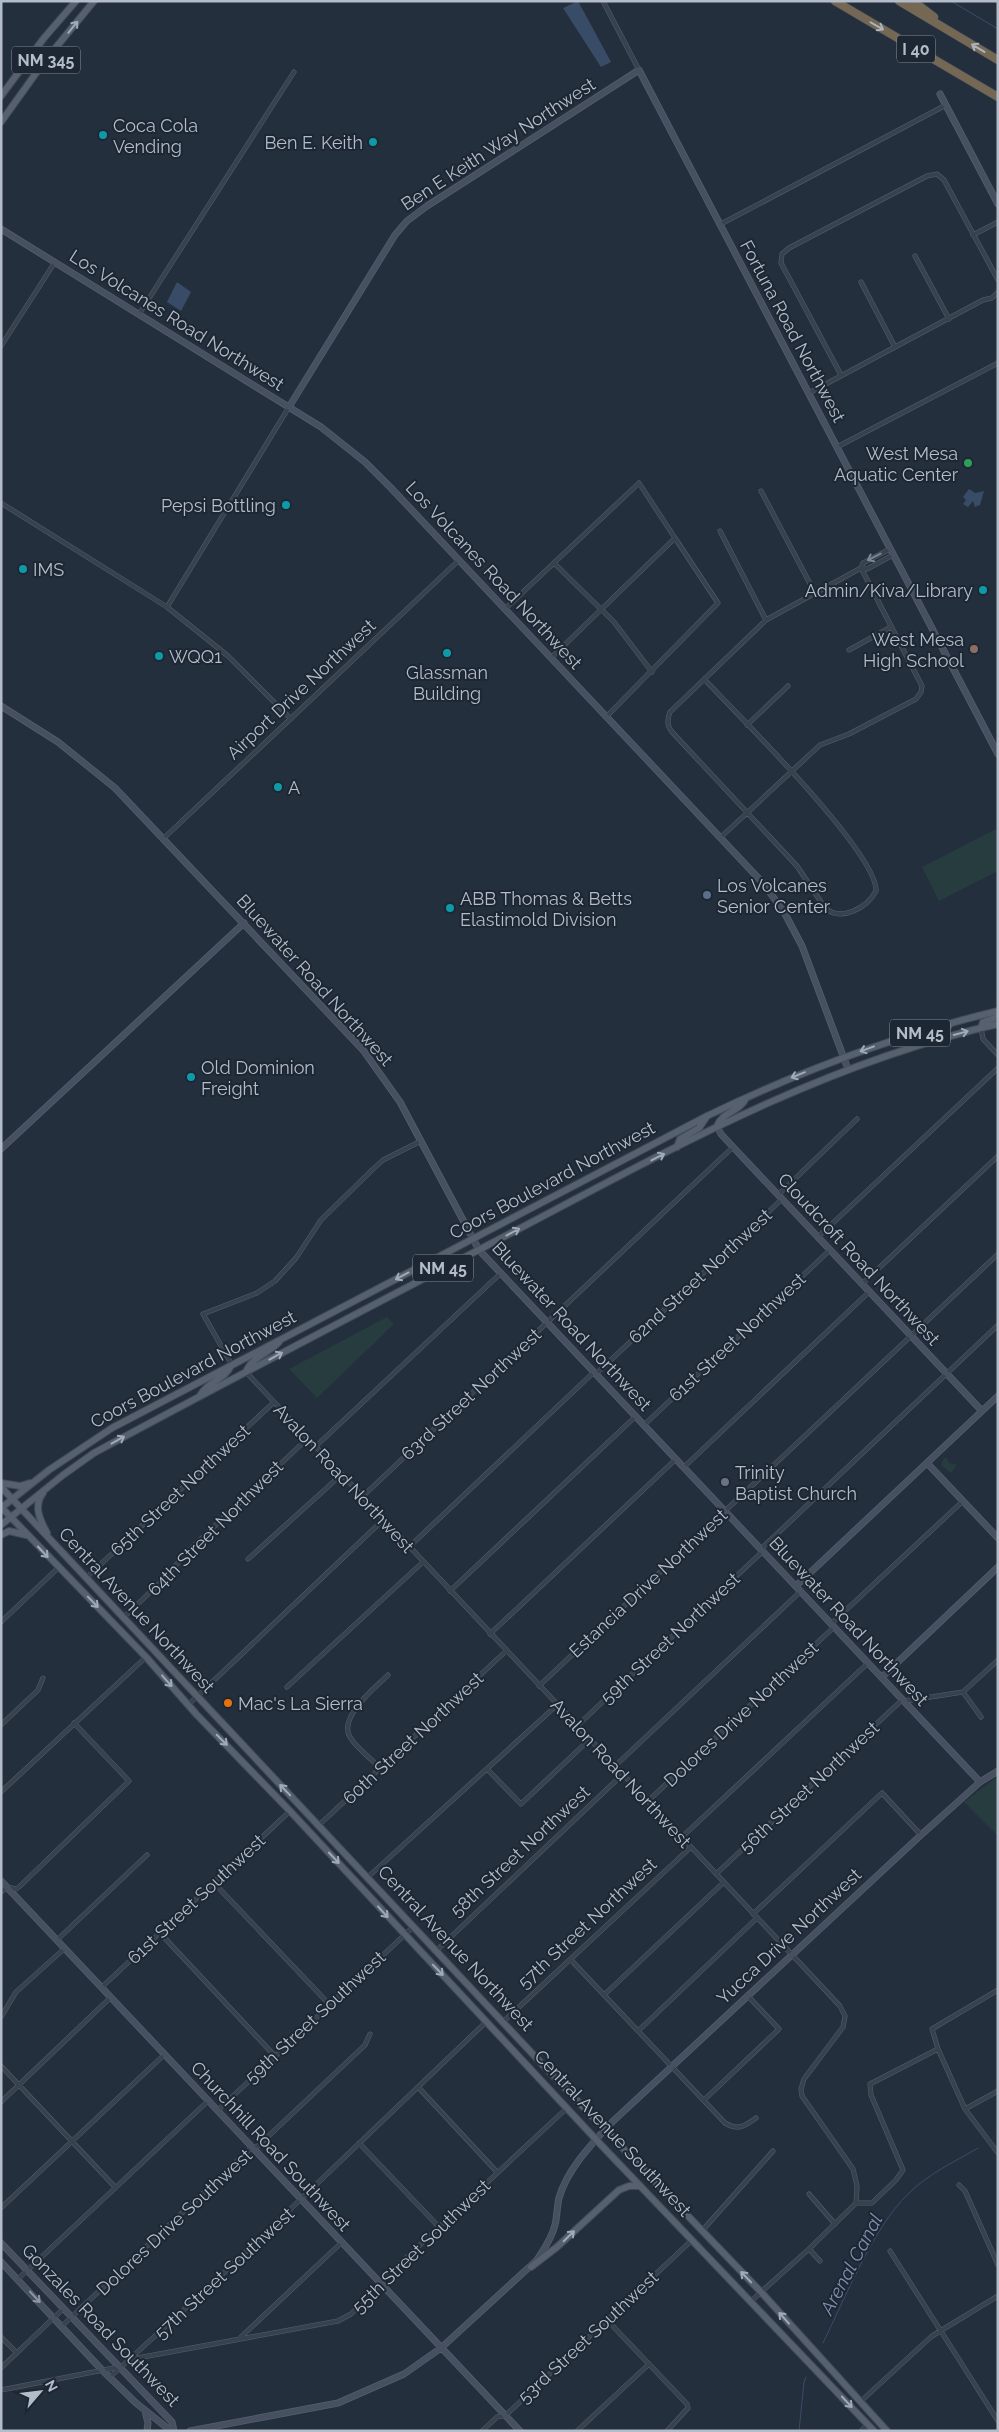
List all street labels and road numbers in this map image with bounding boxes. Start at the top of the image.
road number: I 40 [897,36,935,62]
road number: NM 345 [12,46,80,74]
street label: Ben E Keith Way Northwest [397,73,599,215]
street label: Fortuna Road Northwest [736,236,850,426]
street label: Los Volcanes Road Northwest [66,245,288,395]
street label: Los Volcanes Road Northwest [401,477,587,673]
street label: Airport Drive Northwest [222,615,380,763]
street label: Bluewater Road Northwest [232,890,398,1070]
road number: NM 45 [890,1020,950,1046]
street label: Coors Boulevard Northwest [446,1117,658,1243]
street label: Cloudcroft Road Northwest [774,1169,944,1349]
street label: 62nd Street Northwest [624,1204,776,1348]
street label: Bluewater Road Northwest [488,1237,656,1415]
road number: NM 45 [413,1254,473,1282]
street label: 61st Street Northwest [664,1268,810,1406]
street label: Coors Boulevard Northwest [87,1306,299,1432]
street label: 63rd Street Northwest [397,1324,545,1464]
street label: Avalon Road Northwest [270,1399,418,1557]
street label: 65th Street Northwest [106,1420,254,1560]
street label: 64th Street Northwest [143,1456,287,1600]
street label: Estancia Drive Northwest [565,1504,731,1662]
street label: Central Avenue Northwest [55,1523,219,1697]
street label: Bluewater Road Northwest [765,1532,933,1710]
street label: 59th Street Northwest [596,1568,744,1708]
street label: Dolores Drive Northwest [660,1637,822,1791]
street label: 60th Street Northwest [338,1668,488,1808]
street label: Avalon Road Northwest [547,1694,695,1852]
street label: 56th Street Northwest [735,1717,883,1857]
street label: 58th Street Northwest [446,1781,594,1921]
street label: 61st Street Southwest [123,1830,269,1968]
street label: 57th Street Northwest [513,1853,661,1993]
street label: Central Avenue Northwest [374,1861,538,2035]
street label: Yucca Drive Northwest [712,1864,866,2008]
street label: 59th Street Southwest [240,1947,390,2087]
street label: Central Avenue Southwest [530,2045,696,2221]
street label: Churchhill Road Southwest [187,2057,355,2235]
street label: Dolores Drive Southwest [92,2144,256,2300]
street label: 55th Street Southwest [348,2175,494,2317]
street label: 57th Street Southwest [150,2203,298,2343]
street label: Gonzales Road Southwest [18,2239,184,2411]
street label: 53rd Street Southwest [514,2267,662,2407]

